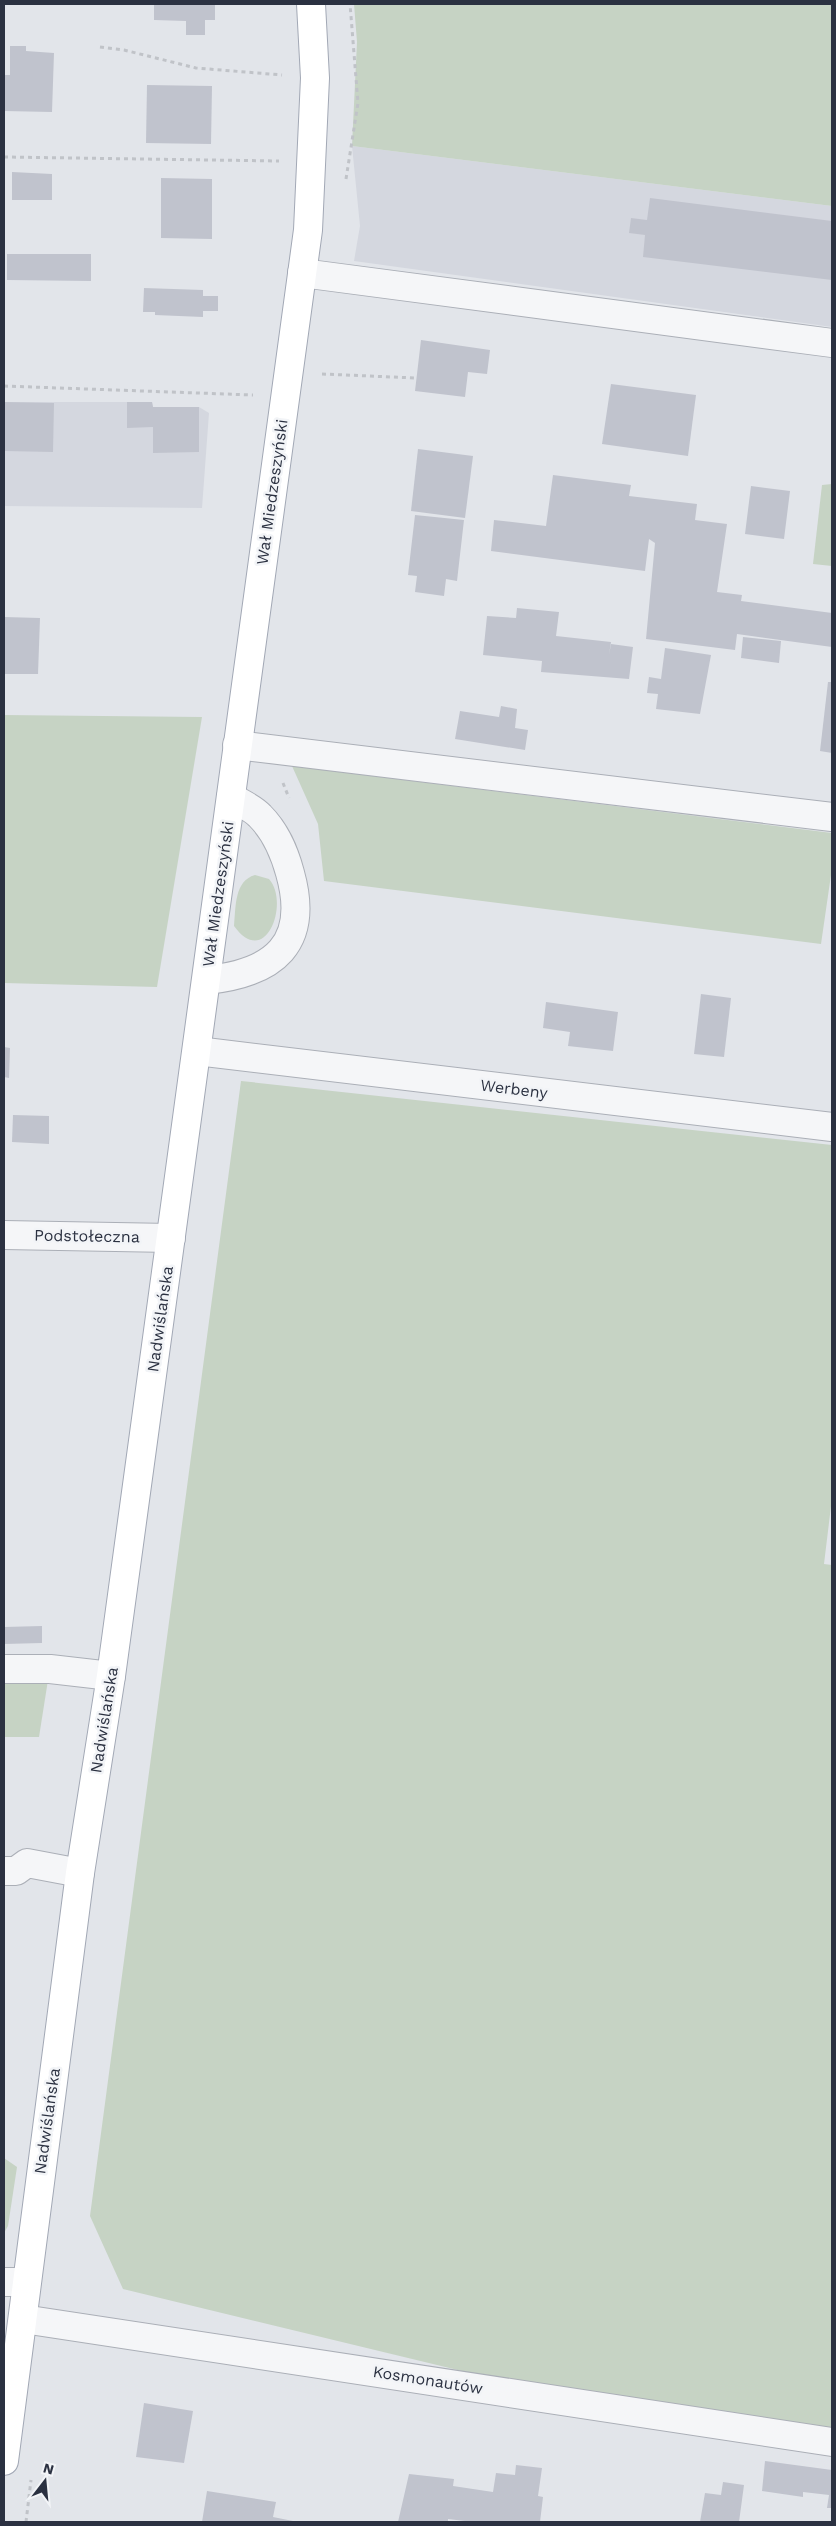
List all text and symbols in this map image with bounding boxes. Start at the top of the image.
street label: Wał Miedzeszyński [252,418,292,566]
street label: Wał Miedzeszyński [198,820,238,968]
street label: Werbeny [479,1075,550,1103]
street label: Podstołeczna [34,1226,140,1246]
street label: Nadwiślańska [143,1265,177,1373]
street label: Nadwiślańska [86,1666,122,1774]
street label: Nadwiślańska [30,2067,64,2175]
street label: Kosmonautów [372,2362,484,2398]
north arrow [20,2456,70,2506]
text: N [41,2459,56,2478]

